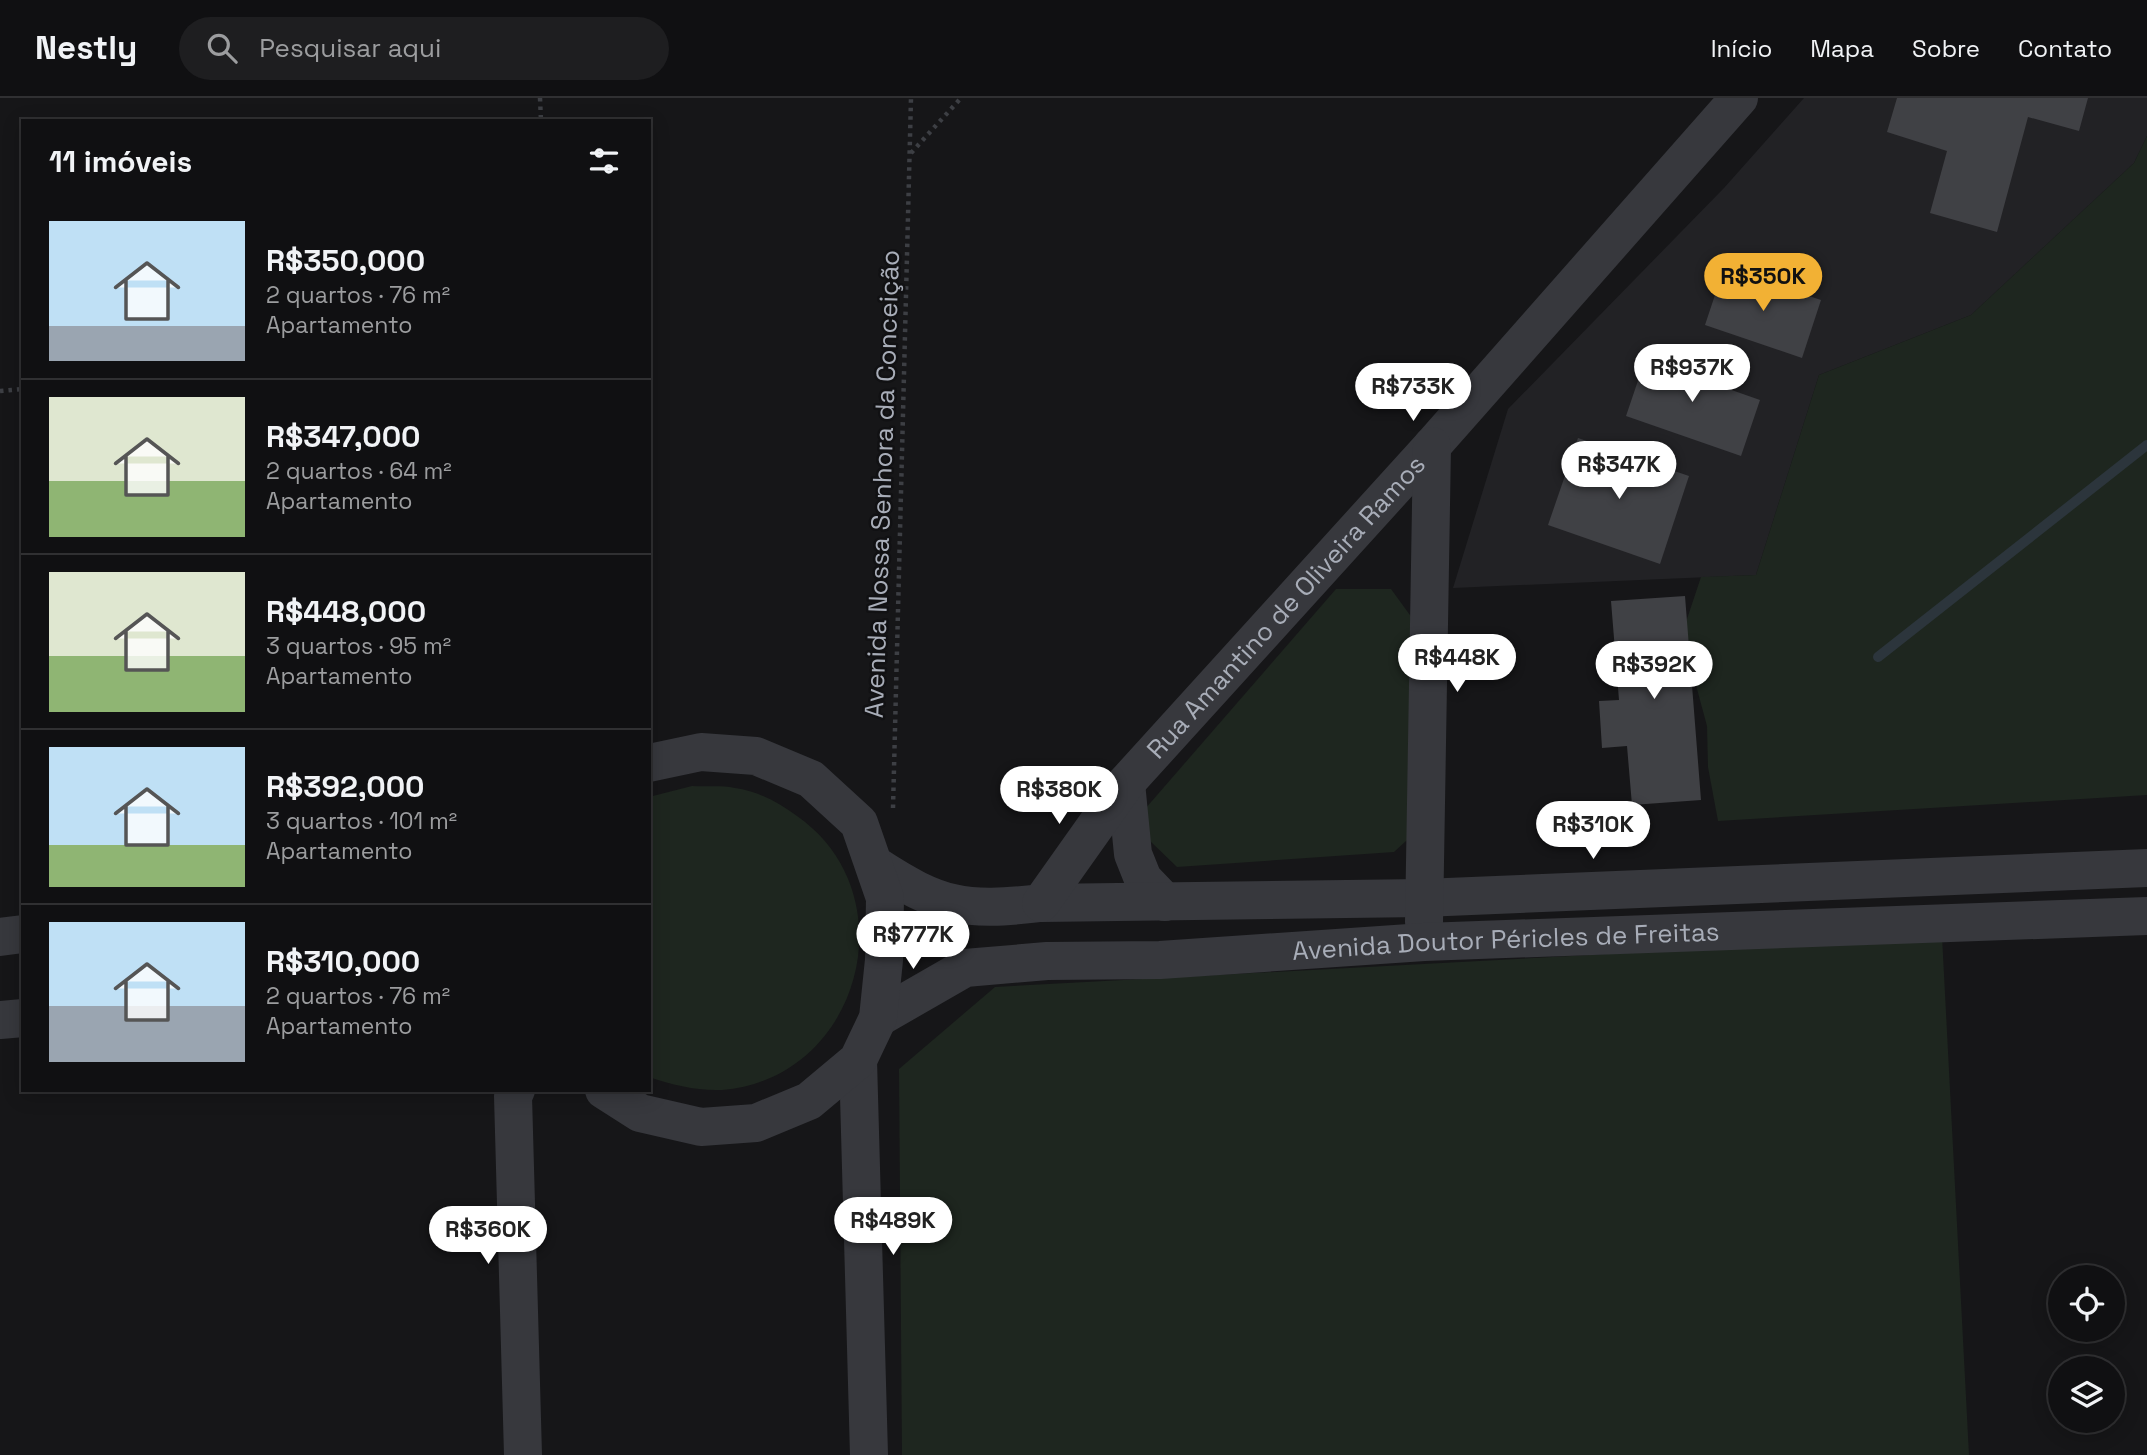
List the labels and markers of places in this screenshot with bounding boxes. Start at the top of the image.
pin: R$350K [1706,254,1820,313]
pin: R$937K [1635,344,1749,404]
pin: R$733K [1356,364,1470,423]
pin: R$347K [1562,442,1676,501]
pin: R$448K [1400,634,1514,694]
pin: R$392K [1597,642,1711,701]
pin: R$380K [1002,766,1116,826]
pin: R$310K [1536,802,1650,861]
pin: R$777K [856,912,970,971]
pin: R$489K [836,1198,950,1257]
pin: R$360K [431,1206,545,1266]

